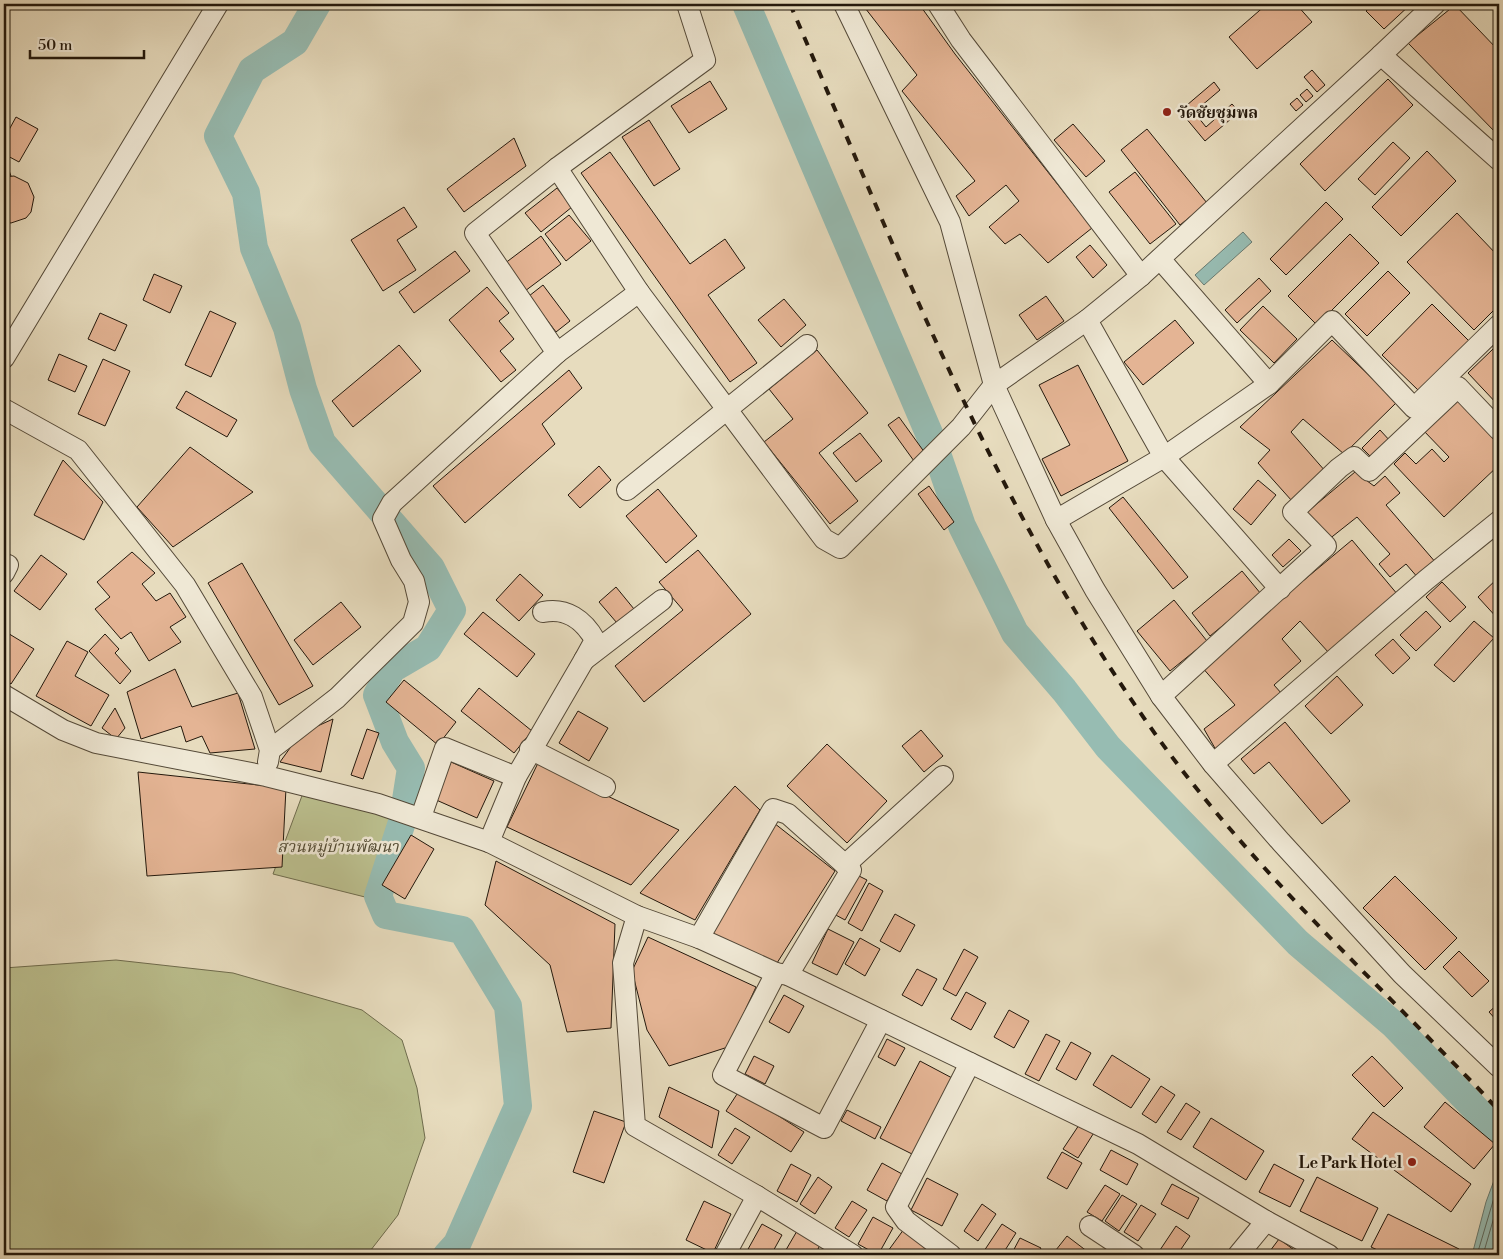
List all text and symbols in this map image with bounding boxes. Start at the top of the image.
scale bar [30,28,144,60]
text: 50 m [38,36,72,55]
place label: วัดชัยชุมพล [1177,103,1258,124]
marker: วัดชัยชุมพล [1161,106,1173,118]
park label: สวนหมู่บ้านพัฒนา [277,837,400,857]
place label: Le Park Hotel [1299,1153,1403,1173]
marker: Le Park Hotel [1406,1156,1418,1168]

